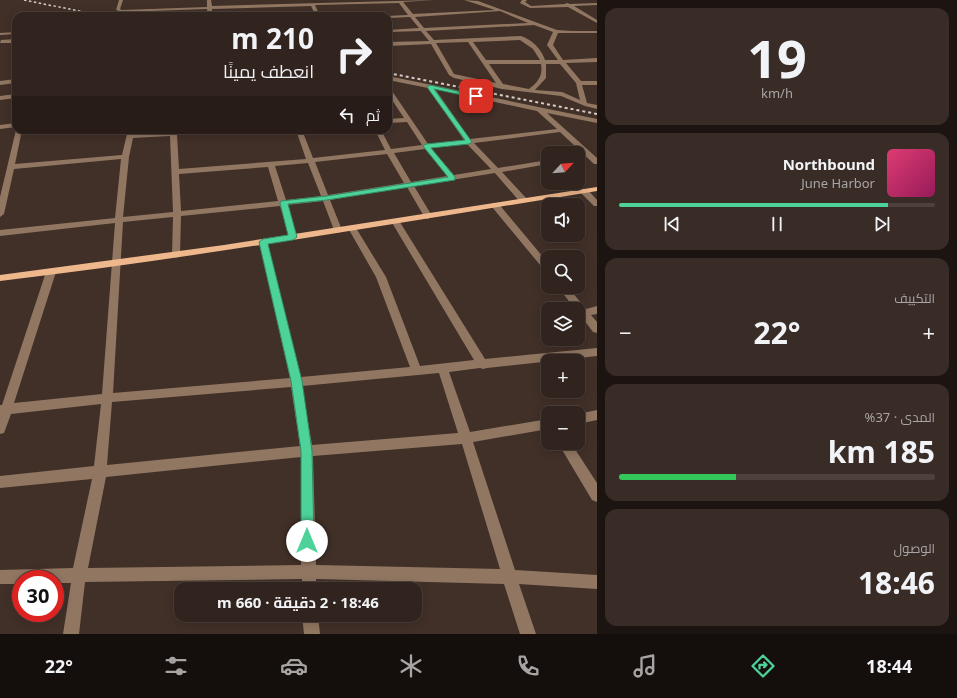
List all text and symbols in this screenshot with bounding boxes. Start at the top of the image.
text: 210 m [231,19,314,57]
text: 19 [747,22,807,93]
icon: right [328,28,380,80]
text: انعطف يمينًا [223,59,314,83]
pin [459,79,493,113]
text: km/h [761,84,793,102]
icon: arrive [465,85,487,107]
icon: left [336,104,358,126]
text: ثم [366,105,380,125]
north arrow [541,146,585,190]
map controls [541,146,585,450]
text: Northbound [783,154,875,174]
text: June Harbor [801,174,875,192]
button: sound [541,198,585,242]
icon: previous [661,213,683,235]
icon: pause [766,213,788,235]
icon: next [871,213,893,235]
button: search [541,250,585,294]
text: التكييف [894,289,935,307]
button: layers [541,302,585,346]
text: 22° [753,312,801,353]
text: − [619,317,632,347]
text: + [922,317,935,347]
button: + [541,354,585,398]
button: − [541,406,585,450]
text: المدى · 37% [865,408,935,426]
text: 185 km [828,431,935,472]
position arrow [286,520,328,562]
text: الوصول [894,539,935,557]
text: 18:46 [858,562,935,603]
speed limit sign: 30 [12,570,64,622]
text: 18:46 · 2 دقيقة · 660 m [217,592,379,612]
icon: filters [162,652,190,680]
icon: car [280,652,308,680]
icon: climate [397,652,425,680]
icon: phone [514,652,542,680]
icon: music [631,652,659,680]
icon: directions [749,652,777,680]
text: 22° [45,654,73,678]
text: 18:44 [866,654,912,678]

